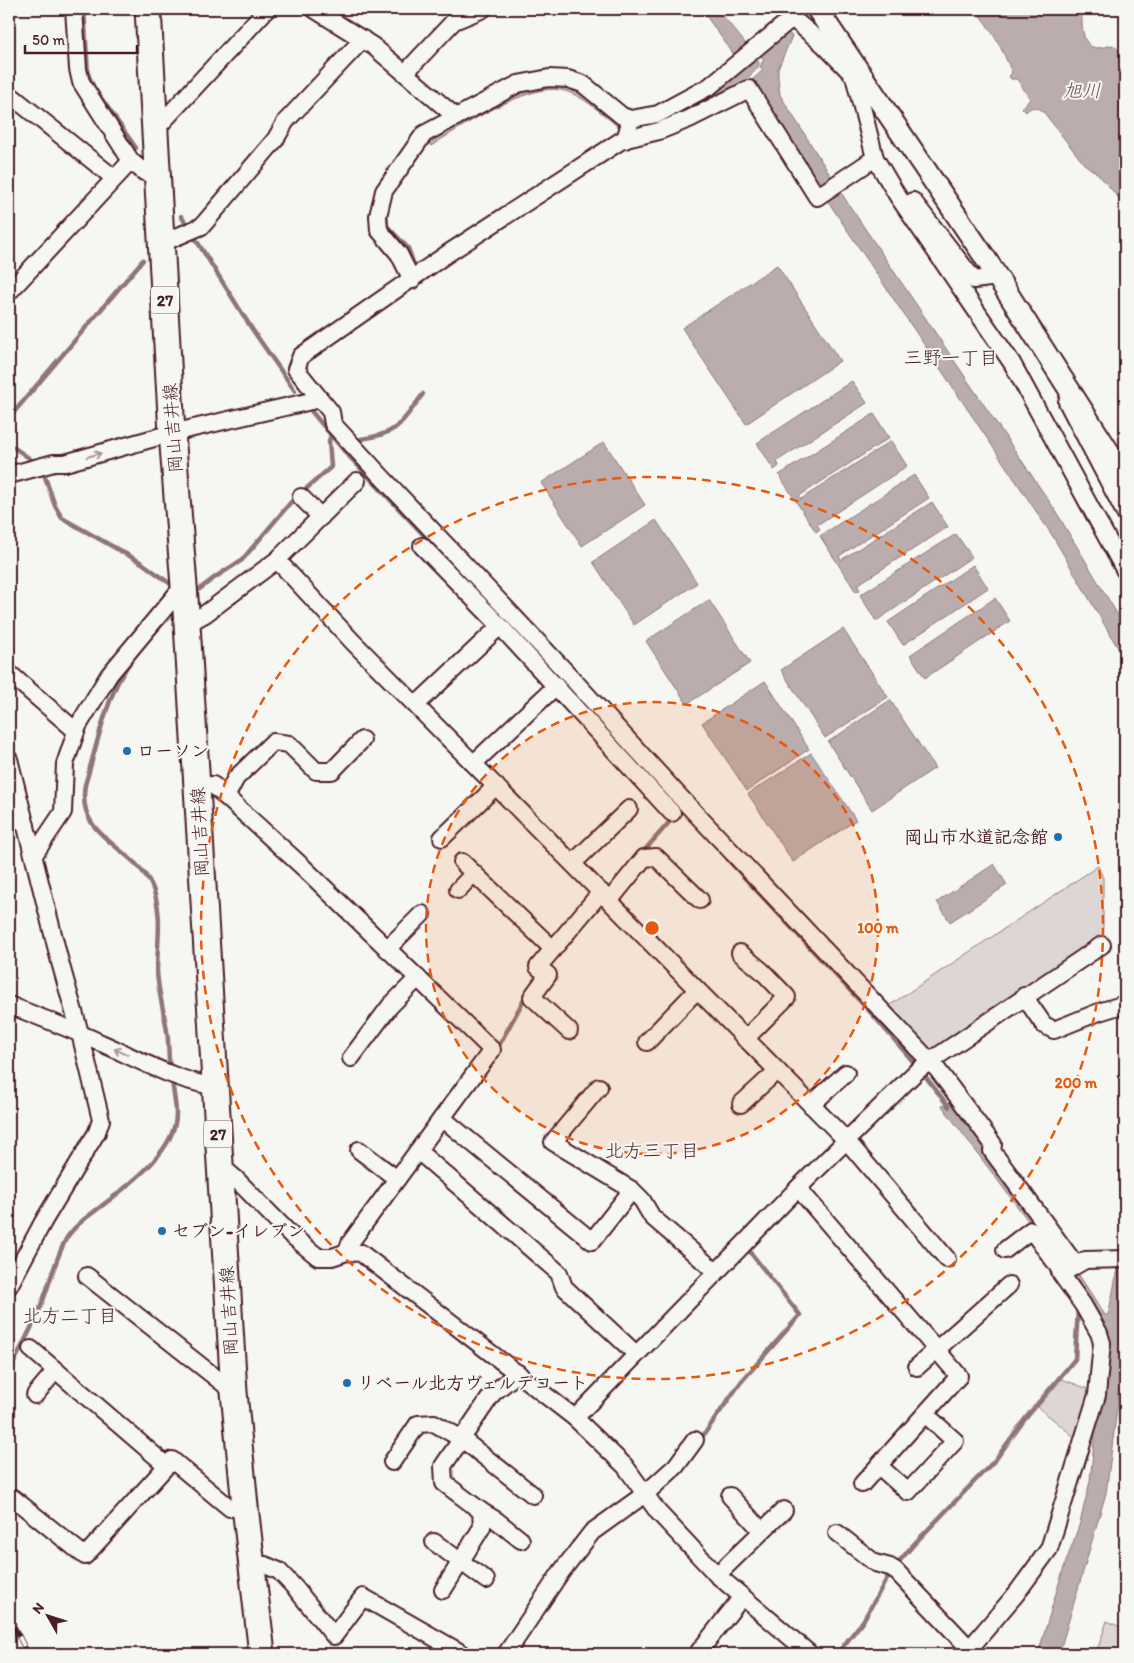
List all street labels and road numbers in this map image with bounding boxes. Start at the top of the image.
road number: 27 [151,286,179,314]
street label: 岡山吉井線 [159,382,187,474]
street label: 岡山吉井線 [187,786,213,878]
road number: 27 [204,1120,232,1148]
street label: 岡山吉井線 [216,1265,242,1357]

